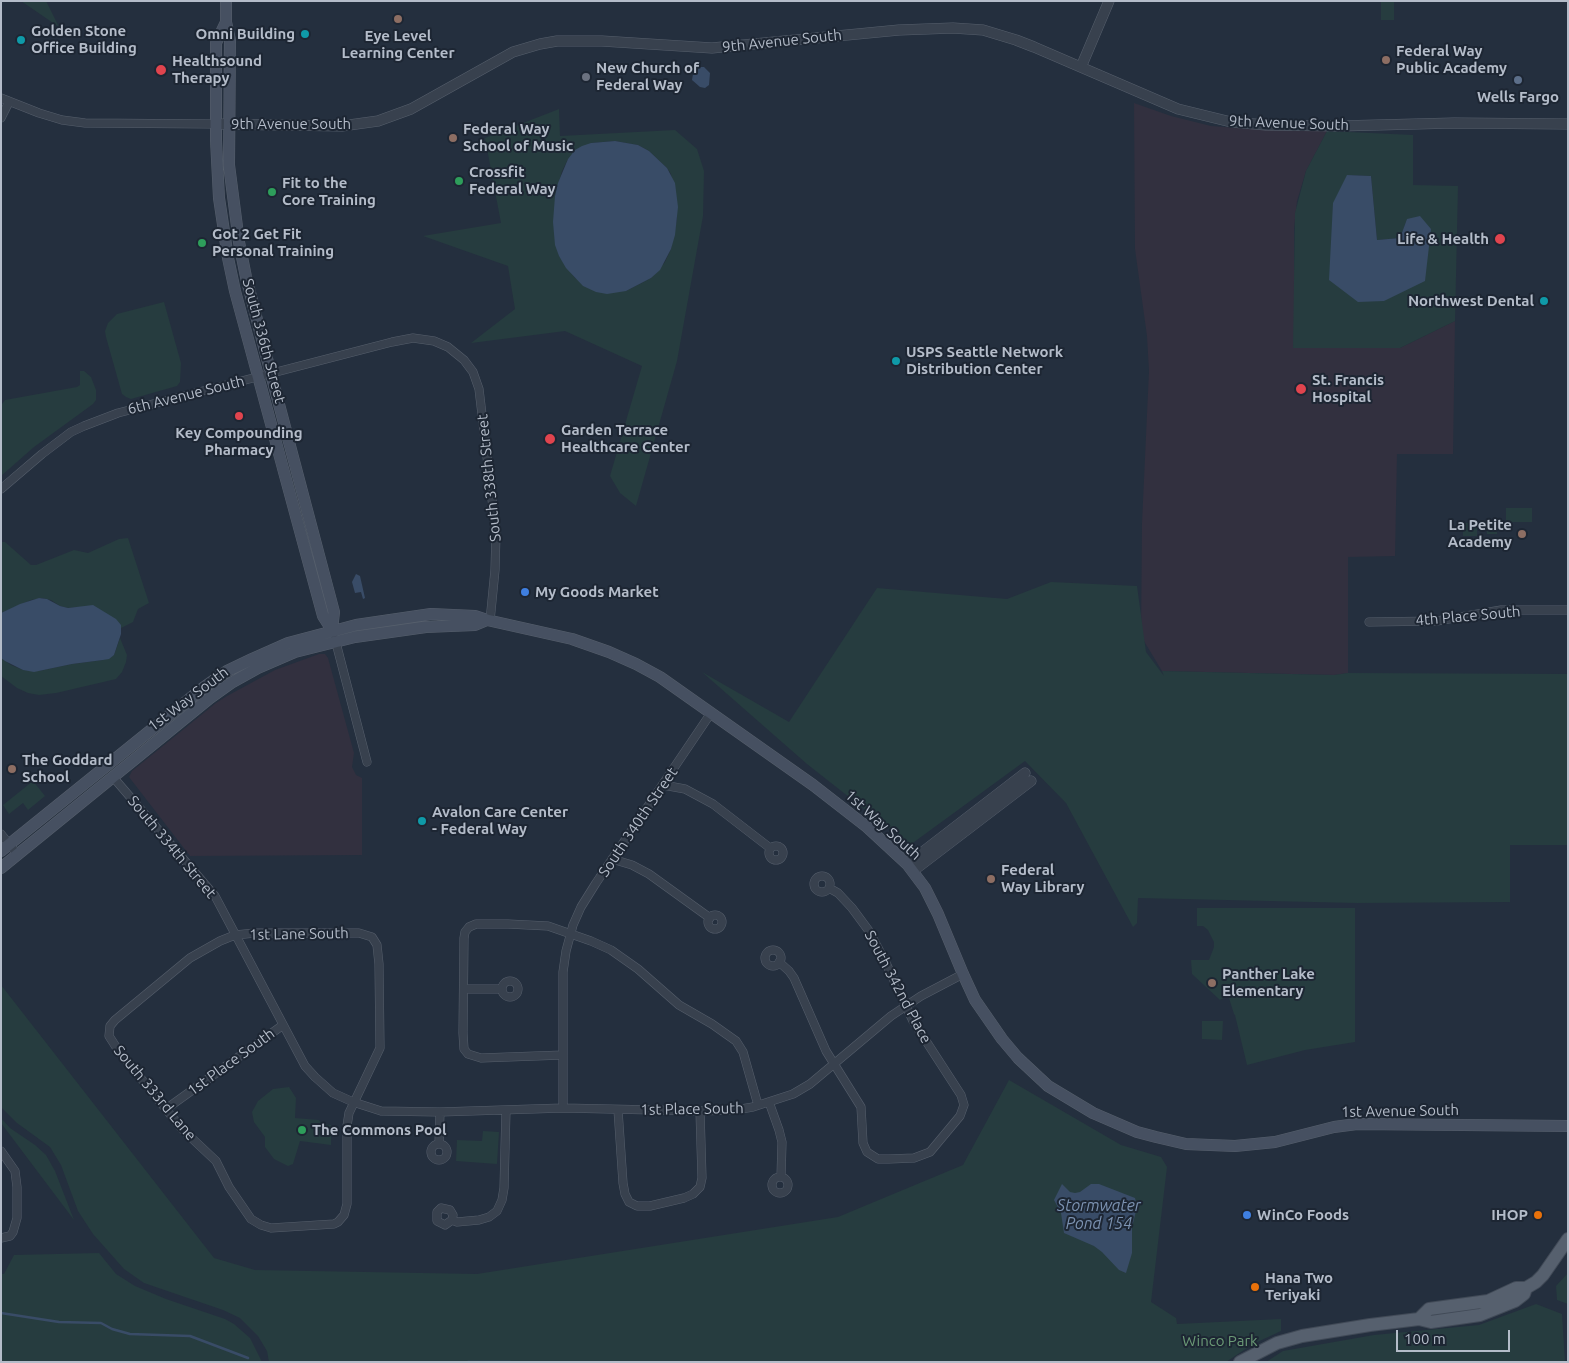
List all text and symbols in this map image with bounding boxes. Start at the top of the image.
marker: Eye Level Learning Center [392,13,404,25]
place label: Golden Stone Office Building [31,22,137,57]
place label: Omni Building [196,25,295,43]
street label: 9th Avenue South [721,26,843,56]
place label: Eye Level Learning Center [341,27,455,62]
marker: Omni Building [299,28,311,40]
marker: Golden Stone Office Building [15,34,27,46]
place label: Federal Way Public Academy [1396,42,1507,77]
place label: Healthsound Therapy [172,52,262,87]
marker: Federal Way Public Academy [1380,54,1392,66]
place label: New Church of Federal Way [596,59,699,94]
marker: Healthsound Therapy [154,63,168,77]
marker: New Church of Federal Way [580,71,592,83]
marker: Wells Fargo [1512,74,1524,86]
place label: Wells Fargo [1477,88,1559,106]
street label: 9th Avenue South [1229,112,1349,134]
street label: 9th Avenue South [231,115,351,133]
place label: Federal Way School of Music [463,120,573,155]
marker: Federal Way School of Music [447,132,459,144]
place label: Crossfit Federal Way [469,163,556,198]
place label: Fit to the Core Training [282,174,376,209]
marker: Crossfit Federal Way [453,175,465,187]
marker: Fit to the Core Training [266,186,278,198]
place label: Got 2 Get Fit Personal Training [212,225,334,260]
place label: Life & Health [1397,230,1489,248]
marker: Life & Health [1493,232,1507,246]
marker: Got 2 Get Fit Personal Training [196,237,208,249]
street label: South 336th Street [239,277,289,405]
place label: Northwest Dental [1408,292,1534,310]
marker: Northwest Dental [1538,295,1550,307]
place label: USPS Seattle Network Distribution Center [906,343,1063,378]
marker: USPS Seattle Network Distribution Center [890,355,902,367]
place label: St. Francis Hospital [1312,371,1384,406]
street label: 6th Avenue South [126,372,246,418]
marker: St. Francis Hospital [1294,382,1308,396]
marker: Key Compounding Pharmacy [233,410,245,422]
street label: South 338th Street [473,413,505,543]
place label: Garden Terrace Healthcare Center [561,421,690,456]
place label: Key Compounding Pharmacy [175,424,303,459]
marker: Garden Terrace Healthcare Center [543,432,557,446]
place label: La Petite Academy [1448,516,1512,551]
marker: La Petite Academy [1516,528,1528,540]
place label: My Goods Market [535,583,659,601]
marker: My Goods Market [519,586,531,598]
street label: 4th Place South [1415,602,1521,630]
street label: 1st Way South [144,663,232,735]
place label: The Goddard School [22,751,113,786]
marker: The Goddard School [6,763,18,775]
street label: South 340th Street [595,764,681,880]
street label: 1st Way South [841,786,925,864]
street label: South 334th Street [124,792,220,902]
place label: Avalon Care Center - Federal Way [432,803,568,838]
marker: Avalon Care Center - Federal Way [416,815,428,827]
place label: Federal Way Library [1001,861,1084,896]
marker: Federal Way Library [985,873,997,885]
street label: 1st Lane South [249,924,349,944]
street label: South 342nd Place [861,928,935,1046]
place label: Panther Lake Elementary [1222,965,1315,1000]
marker: Panther Lake Elementary [1206,977,1218,989]
street label: 1st Place South [184,1024,278,1100]
street label: South 333rd Lane [110,1042,200,1144]
street label: 1st Place South [640,1099,744,1119]
street label: 1st Avenue South [1341,1101,1459,1121]
place label: The Commons Pool [312,1121,447,1139]
marker: The Commons Pool [296,1124,308,1136]
water label: Stormwater Pond 154 [1057,1196,1141,1234]
place label: WinCo Foods [1257,1206,1349,1224]
place label: IHOP [1491,1206,1528,1224]
marker: WinCo Foods [1241,1209,1253,1221]
marker: IHOP [1532,1209,1544,1221]
place label: Hana Two Teriyaki [1265,1269,1333,1304]
marker: Hana Two Teriyaki [1249,1281,1261,1293]
scale bar [1399,1320,1513,1352]
text: 100 m [1404,1330,1446,1347]
park label: Winco Park [1182,1332,1258,1350]

